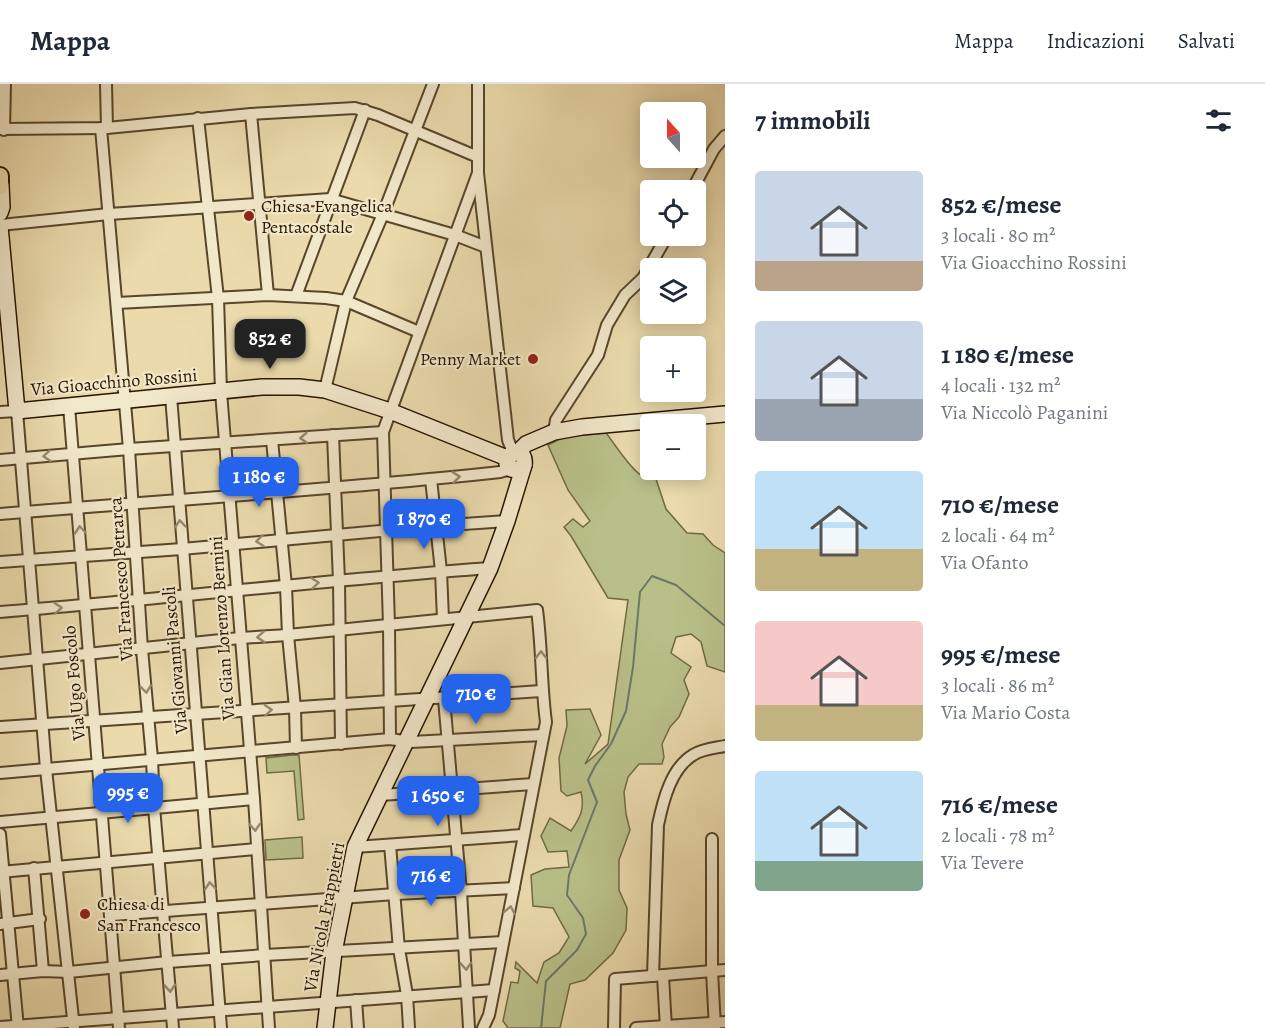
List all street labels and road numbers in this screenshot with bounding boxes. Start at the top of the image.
street label: Via Gioacchino Rossini [29,363,198,401]
street label: Via Francesco Petrarca [103,496,139,663]
street label: Via Gian Lorenzo Bernini [204,535,240,722]
street label: Via Giovanni Pascoli [157,585,193,736]
street label: Via Ugo Foscolo [57,624,91,743]
street label: Via Nicola Frappietri [298,840,350,995]

